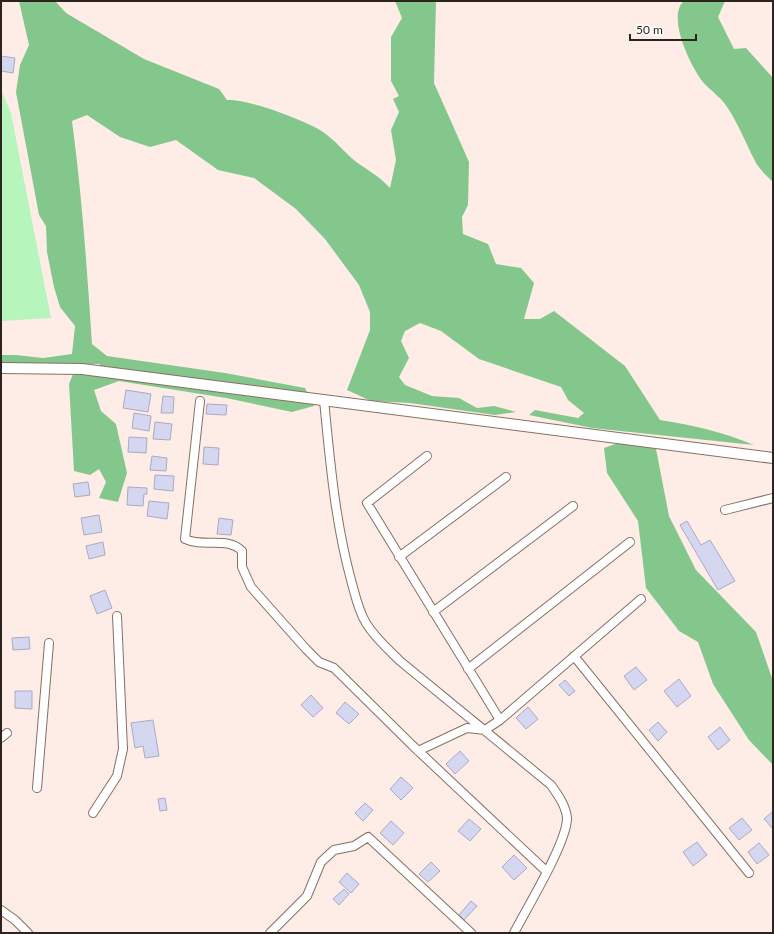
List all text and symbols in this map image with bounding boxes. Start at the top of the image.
scale bar [630,16,696,42]
text: 50 m [636,22,663,37]

